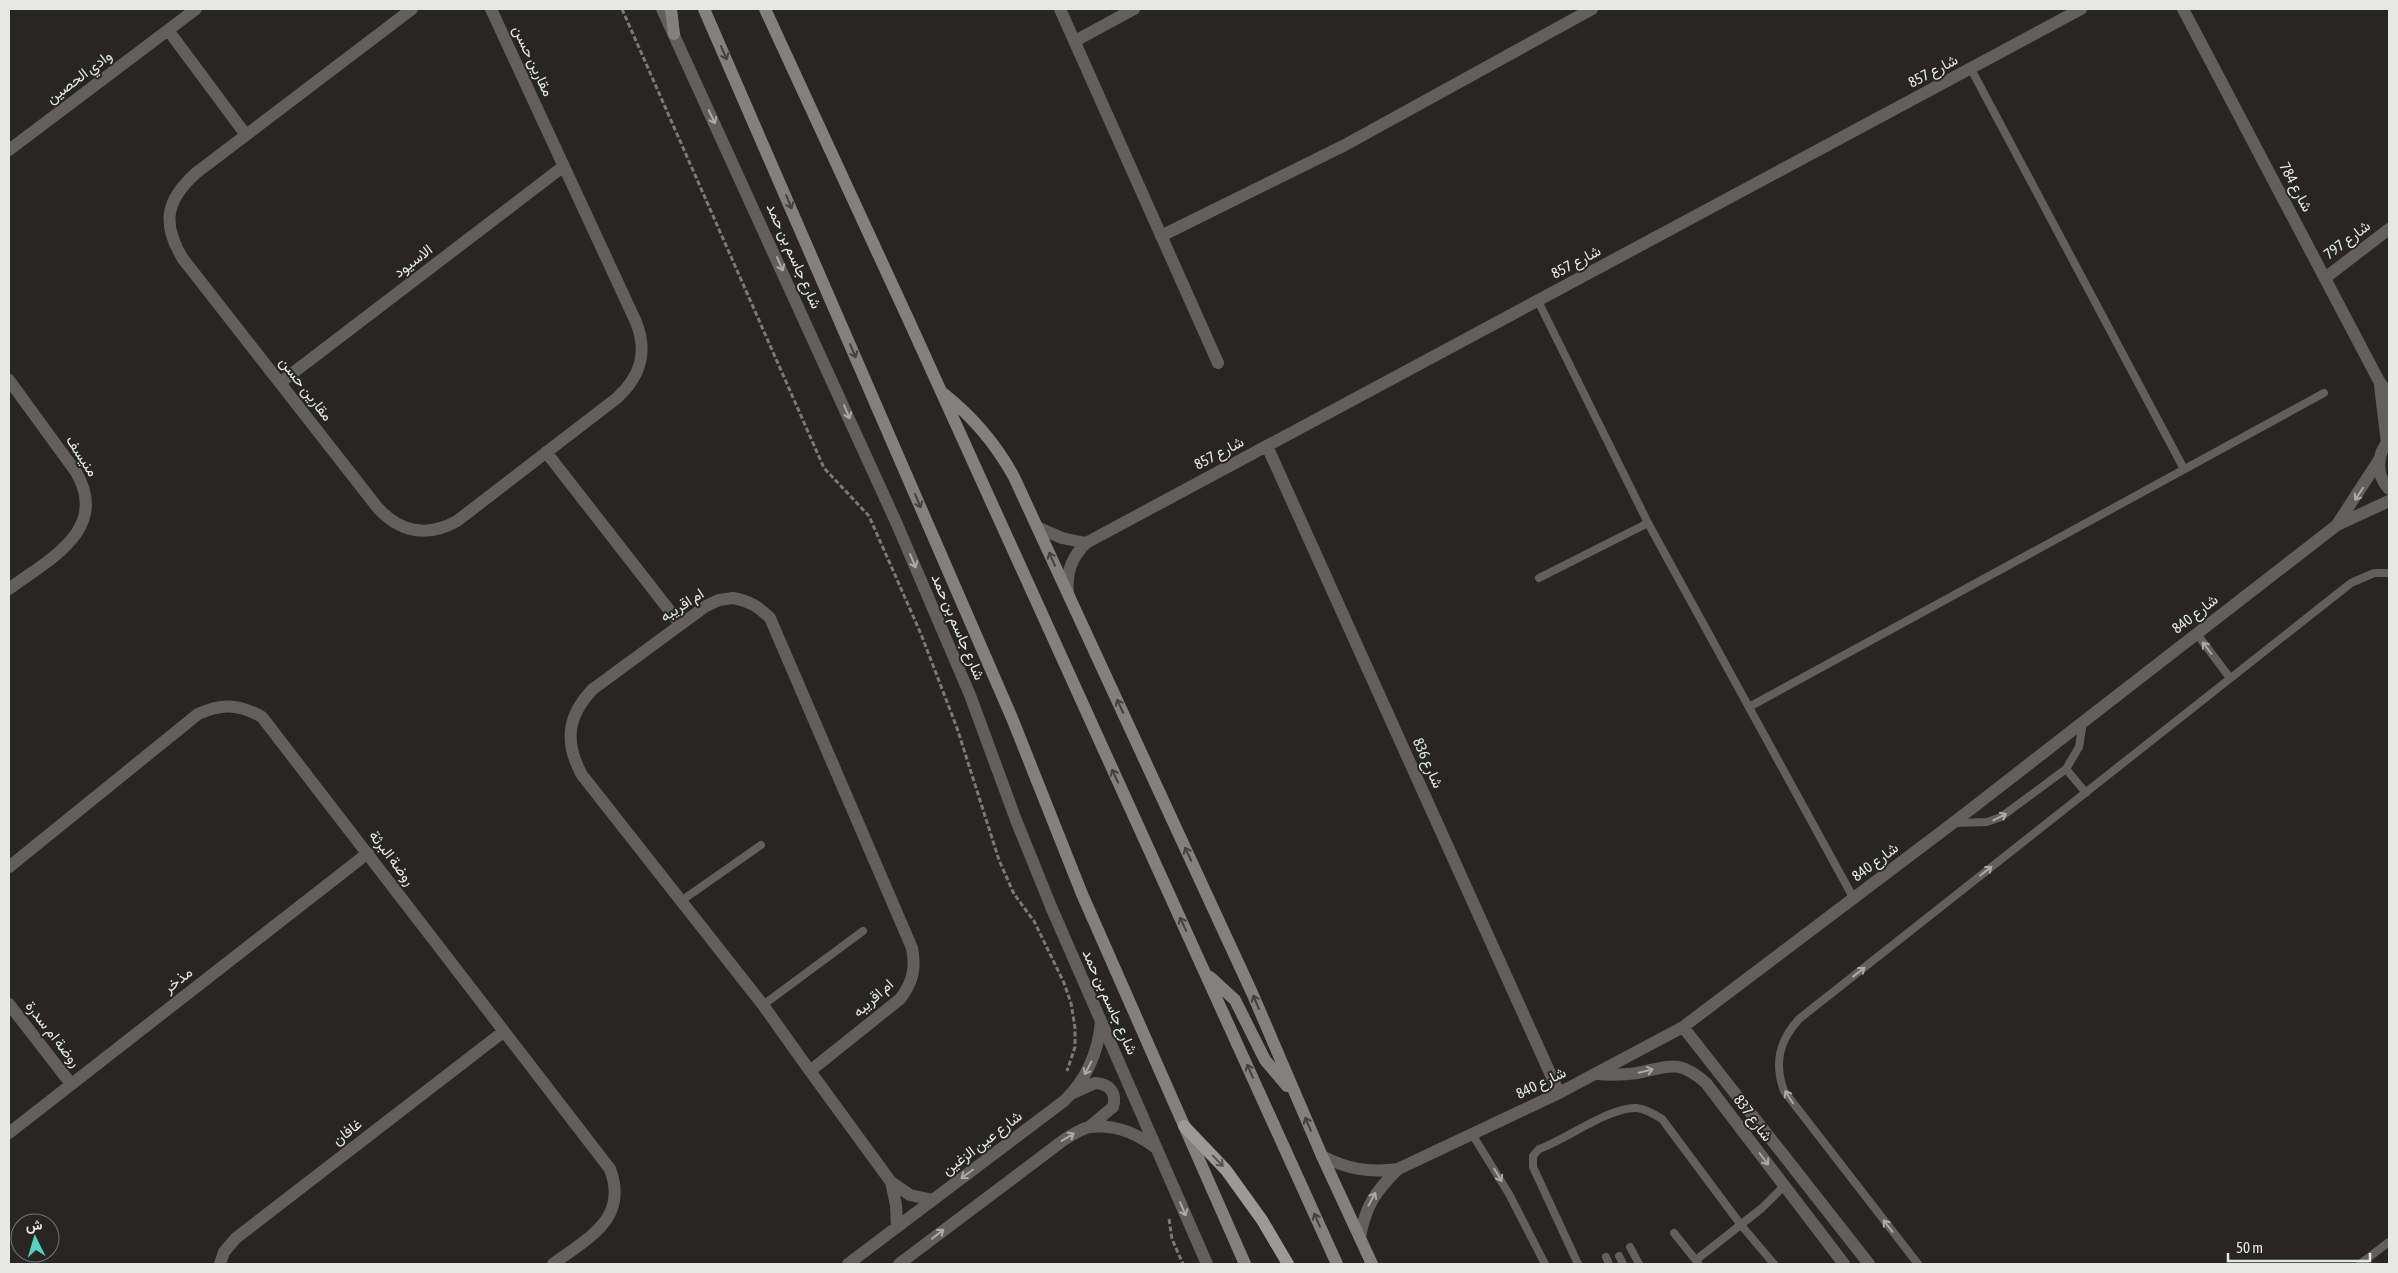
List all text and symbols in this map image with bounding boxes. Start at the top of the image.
street label: مقارين حسن [508,23,557,100]
one-way arrow [719,45,729,60]
street label: وادي الحصين [43,46,118,111]
street label: شارع 857 [1905,50,1962,93]
one-way arrow [708,109,718,124]
street label: شارع 784 [2274,159,2317,216]
one-way arrow [785,194,795,209]
street label: شارع جاسم بن حمد [761,200,825,312]
street label: شارع 797 [2320,217,2375,265]
street label: الاسيود [390,241,436,281]
street label: شارع 857 [1548,241,1605,284]
one-way arrow [776,256,785,271]
one-way arrow [849,343,859,358]
street label: مقارين حسن [275,353,337,425]
one-way arrow [842,404,852,419]
street label: منيسف [62,432,102,480]
street label: شارع 857 [1191,432,1248,475]
one-way arrow [2354,486,2364,500]
one-way arrow [914,493,923,508]
one-way arrow [1047,552,1057,567]
one-way arrow [908,553,918,568]
street label: شارع جاسم بن حمد [926,571,989,684]
street label: ام اقريبه [657,584,708,627]
street label: شارع 840 [2168,590,2223,639]
one-way arrow [2202,641,2212,655]
one-way arrow [1115,699,1124,714]
street label: شارع 836 [1407,735,1447,792]
one-way arrow [1110,769,1119,784]
one-way arrow [1993,812,2008,822]
street label: روضة البرثة [365,827,419,889]
street label: شارع 840 [1848,839,1903,887]
one-way arrow [1183,847,1192,862]
one-way arrow [1979,866,1992,877]
one-way arrow [1177,917,1187,932]
street label: شارع جاسم بن حمد [1077,946,1141,1058]
street label: مذخر [159,963,196,998]
one-way arrow [1852,967,1866,977]
street label: ام اقريبه [849,975,898,1022]
one-way arrow [1250,995,1260,1010]
street label: روضة ام سدرة [21,997,84,1071]
one-way arrow [1083,1061,1093,1076]
street label: شارع 840 [1513,1063,1570,1105]
one-way arrow [1245,1064,1255,1079]
one-way arrow [1637,1066,1653,1075]
street label: شارع 837 [1728,1091,1776,1146]
one-way arrow [1783,1091,1793,1105]
street label: شارع عين الزغين [938,1107,1027,1181]
street label: غافان [329,1115,366,1149]
one-way arrow [1302,1117,1311,1132]
one-way arrow [1061,1132,1075,1142]
one-way arrow [1759,1152,1769,1166]
one-way arrow [1211,1155,1224,1167]
one-way arrow [1494,1168,1504,1182]
one-way arrow [961,1169,974,1180]
one-way arrow [1368,1192,1377,1207]
one-way arrow [1179,1201,1189,1216]
north arrow [10,1213,60,1263]
one-way arrow [1311,1213,1321,1228]
text: ش [25,1216,43,1235]
one-way arrow [1883,1219,1893,1233]
one-way arrow [931,1229,944,1240]
scale bar [2228,1230,2370,1262]
text: 50 m [2236,1239,2263,1256]

